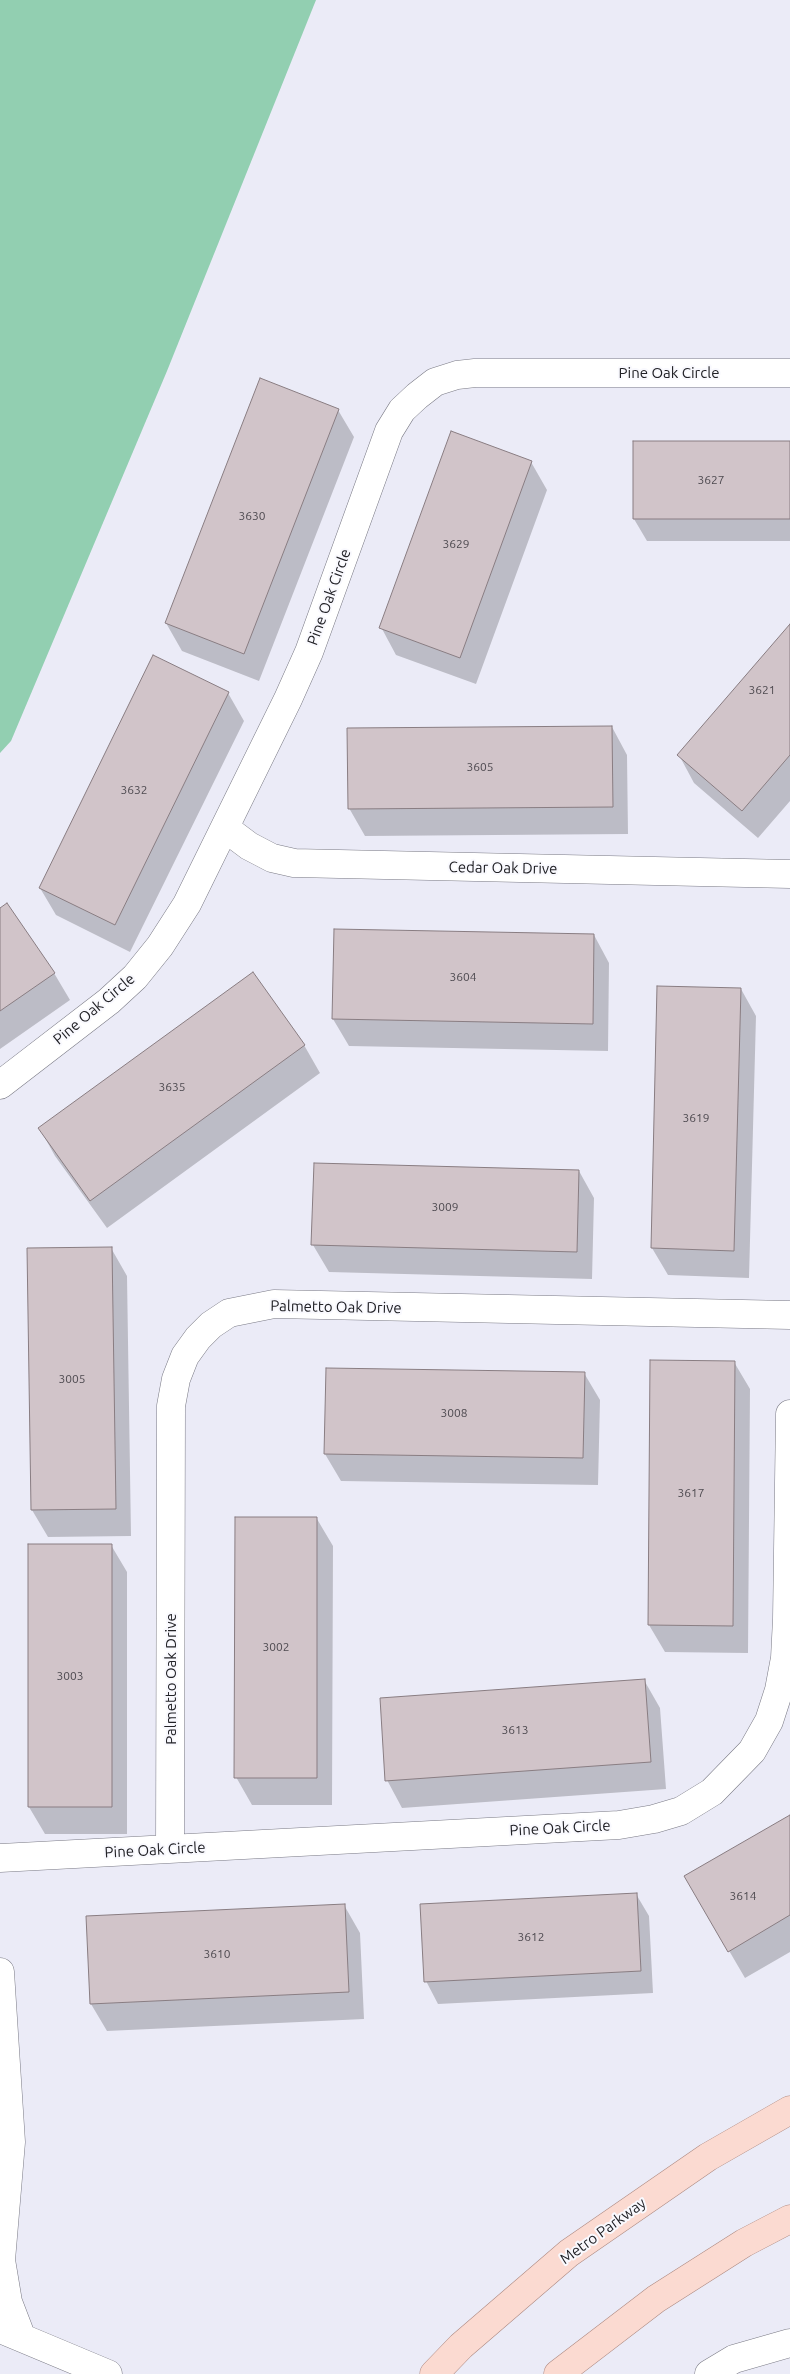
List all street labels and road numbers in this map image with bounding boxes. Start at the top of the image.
street label: Pine Oak Circle [619,364,719,382]
street label: Pine Oak Circle [303,546,355,648]
street label: Cedar Oak Drive [448,858,558,878]
street label: Pine Oak Circle [50,970,138,1048]
street label: Palmetto Oak Drive [270,1297,402,1317]
street label: Palmetto Oak Drive [162,1613,180,1745]
street label: Pine Oak Circle [509,1816,611,1840]
street label: Pine Oak Circle [104,1838,206,1862]
street label: Metro Parkway [557,2194,649,2268]

